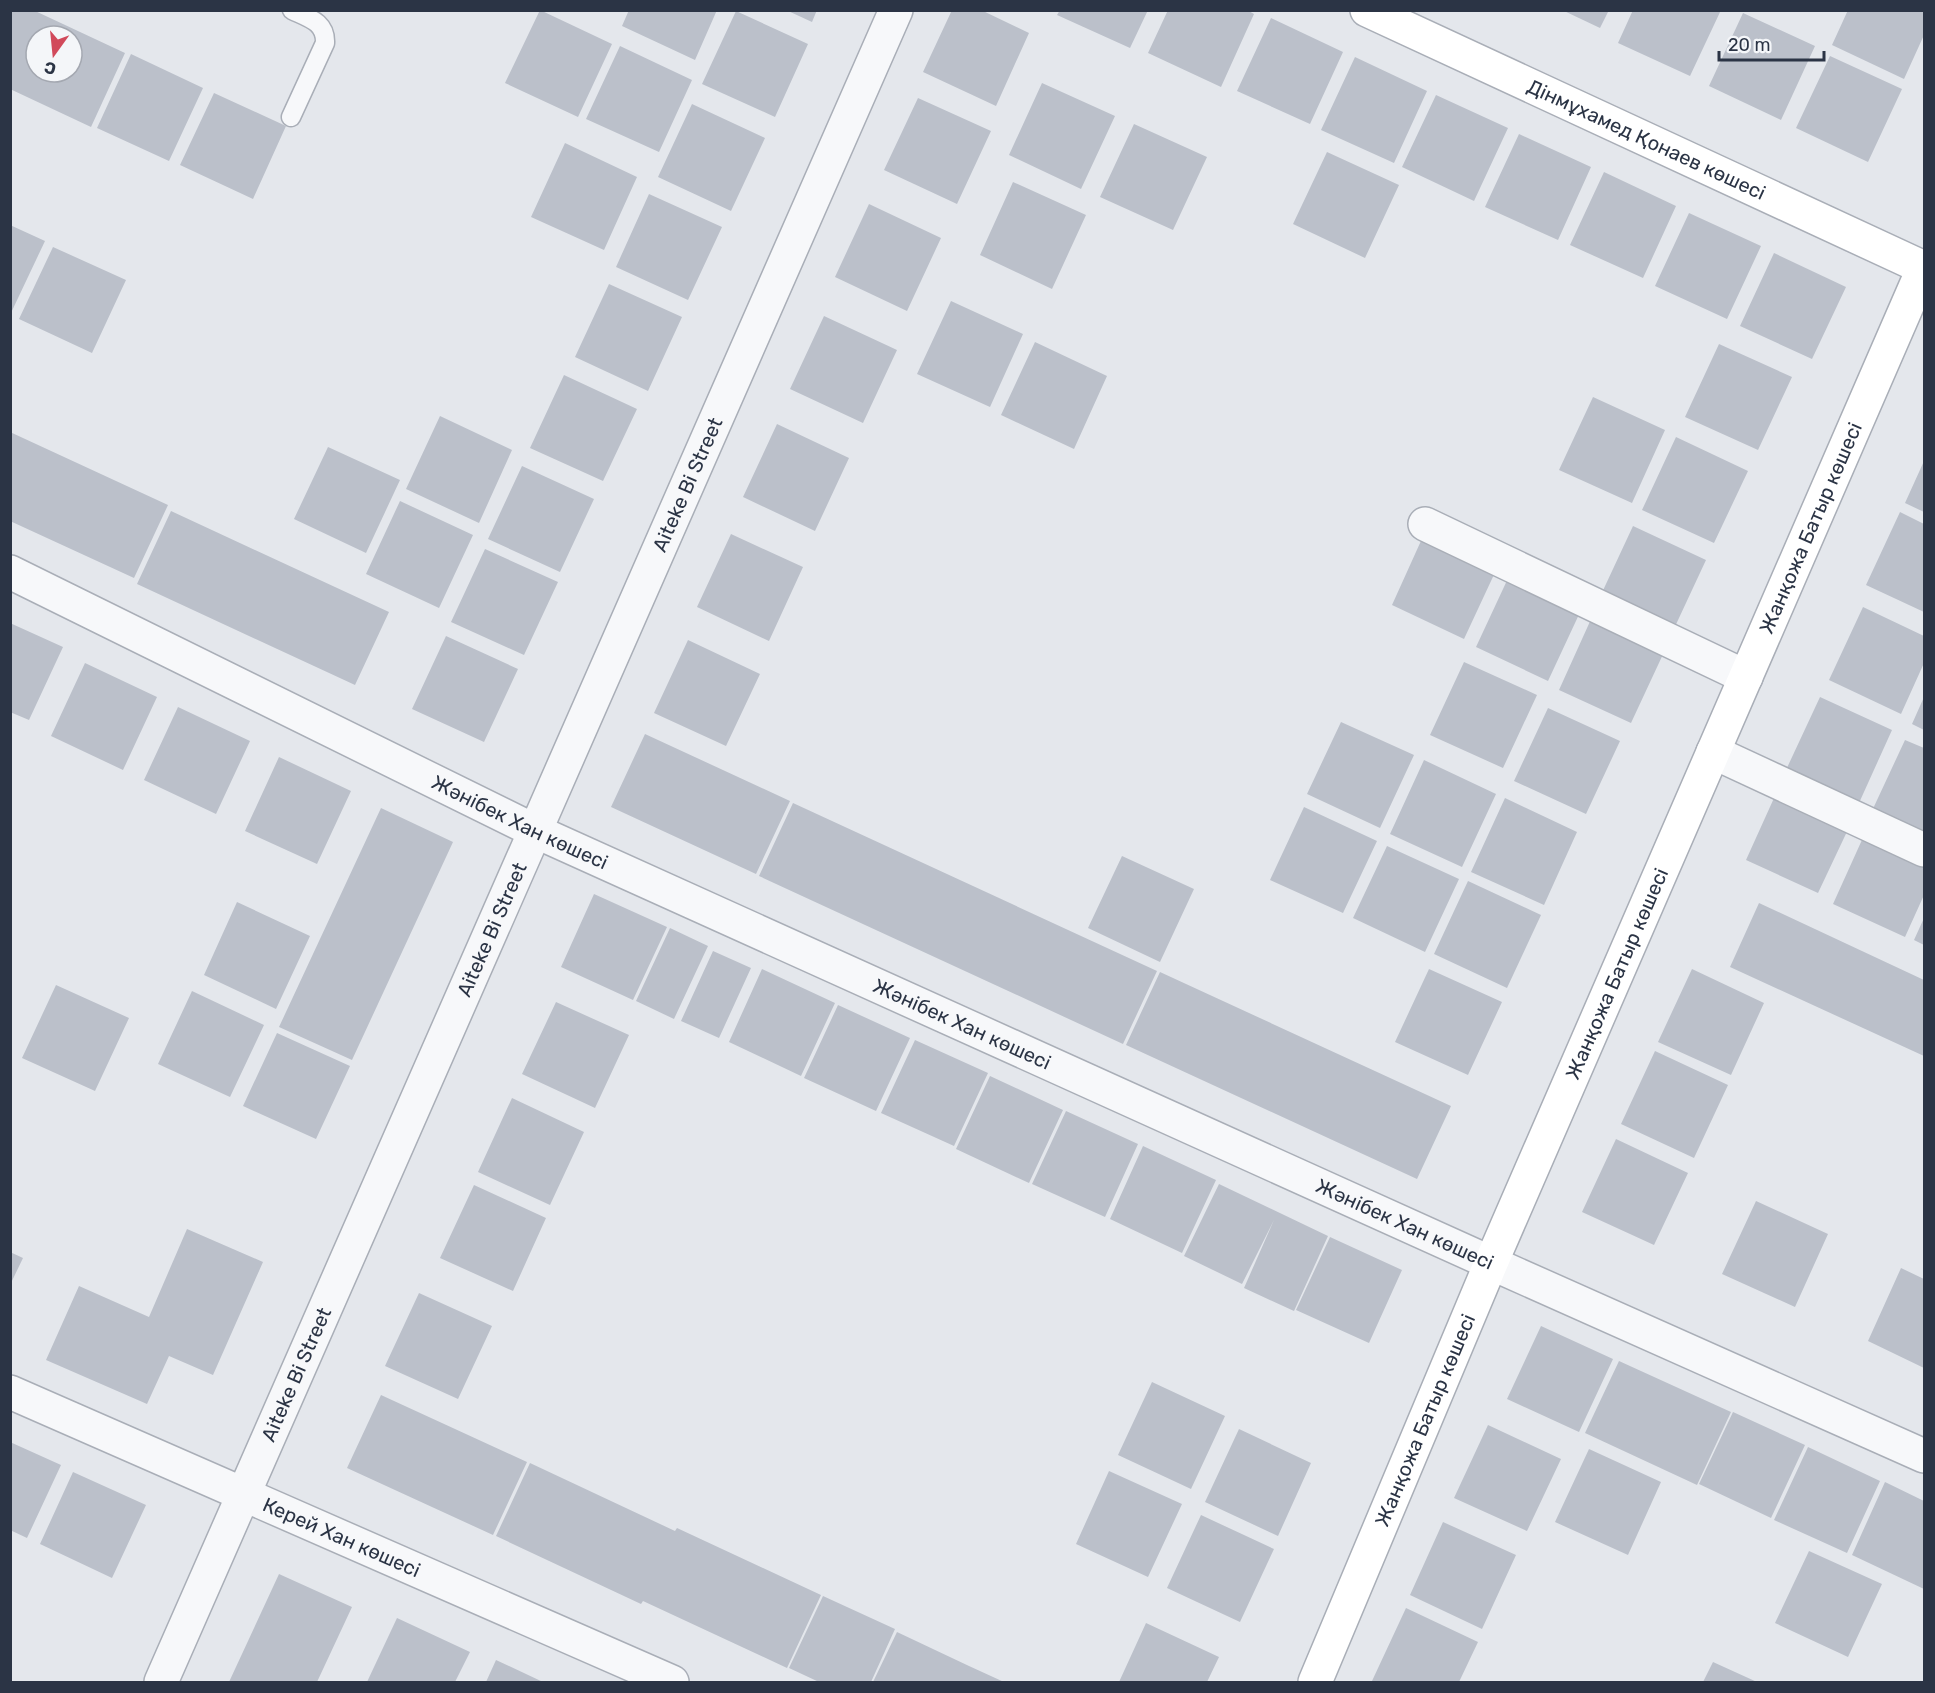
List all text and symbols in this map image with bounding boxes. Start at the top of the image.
north arrow [24,24,84,84]
scale bar [1719,24,1824,62]
text: 20 m [1728,34,1770,56]
text: С [42,57,58,79]
street label: Дінмұхамед Қонаев көшесі [1524,74,1769,205]
street label: Aiteke Bi Street [647,414,727,555]
street label: Жанқожа Батыр көшесі [1754,419,1867,637]
street label: Жәнібек Хан көшесі [428,770,612,874]
street label: Aiteke Bi Street [452,858,532,1000]
street label: Жанқожа Батыр көшесі [1560,864,1673,1083]
street label: Жәнібек Хан көшесі [869,973,1055,1075]
street label: Жәнібек Хан көшесі [1312,1174,1498,1275]
street label: Aiteke Bi Street [256,1303,336,1445]
street label: Жанқожа Батыр көшесі [1370,1310,1480,1530]
street label: Керей Хан көшесі [259,1492,424,1582]

